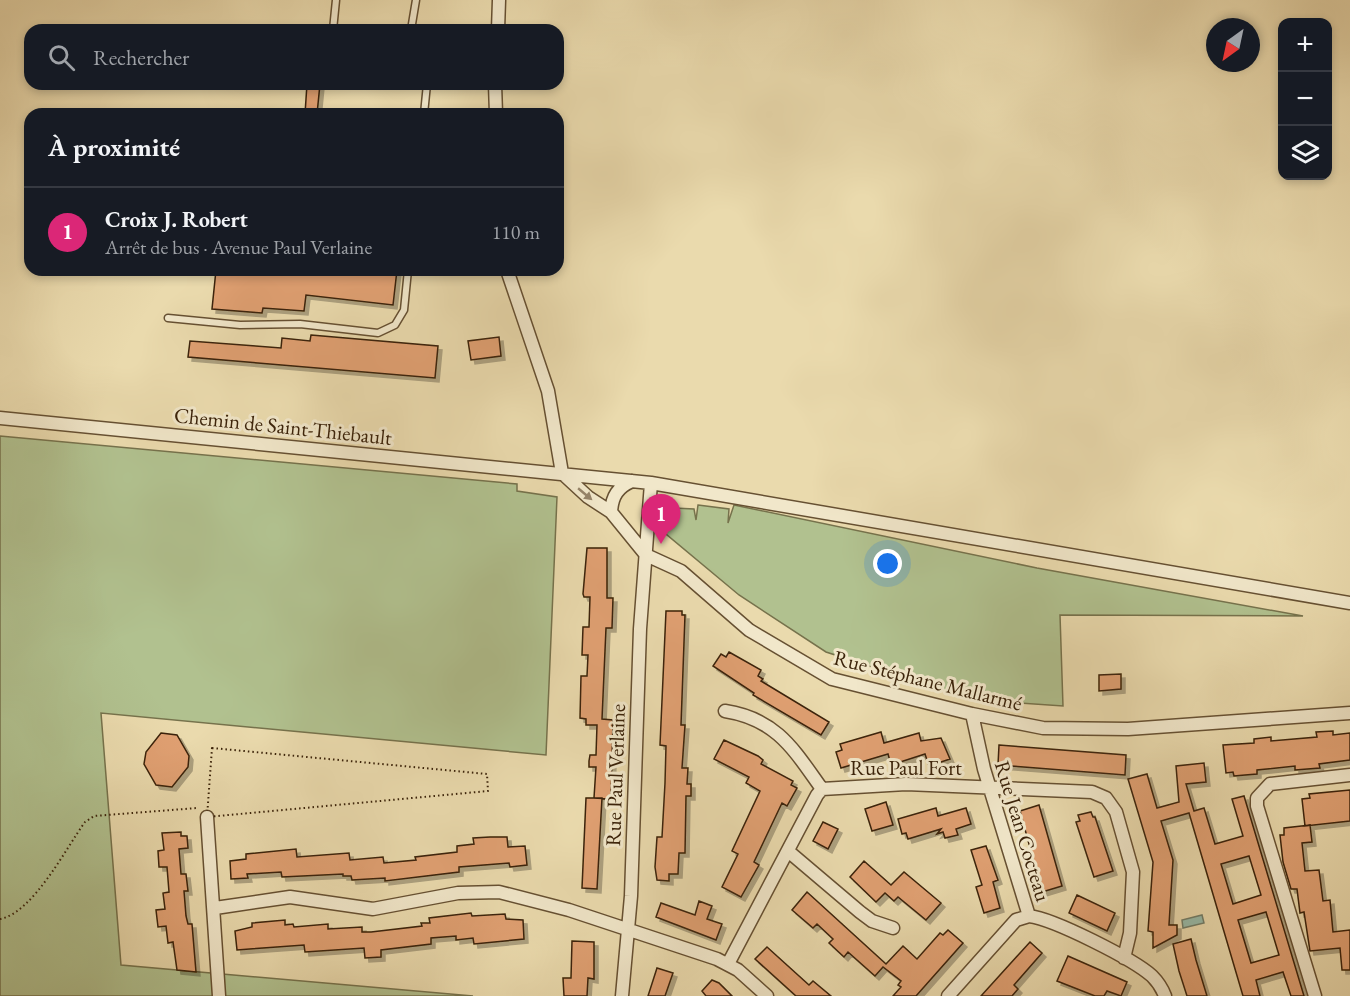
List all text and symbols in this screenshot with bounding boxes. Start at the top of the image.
north arrow [1206,18,1260,72]
map controls [1278,18,1332,180]
button: + [1278,18,1332,72]
search box [24,24,564,90]
icon: search [45,41,78,74]
text: Rechercher [93,43,189,72]
button: − [1278,72,1332,126]
button: layers [1278,126,1332,180]
text: À proximité [48,130,180,164]
text: Croix J. Robert [105,205,248,234]
text: 1 [62,219,73,245]
text: 110 m [492,219,540,245]
text: Arrêt de bus · Avenue Paul Verlaine [105,234,372,260]
street label: Chemin de Saint-Thiebault [173,401,394,451]
one-way arrow [578,487,593,500]
pin: 1 [642,494,680,544]
your location [873,549,902,578]
street label: Rue Stéphane Mallarmé [831,644,1025,716]
street label: Rue Paul Verlaine [599,703,631,847]
street label: Rue Paul Fort [850,754,962,781]
street label: Rue Jean Cocteau [989,757,1057,905]

